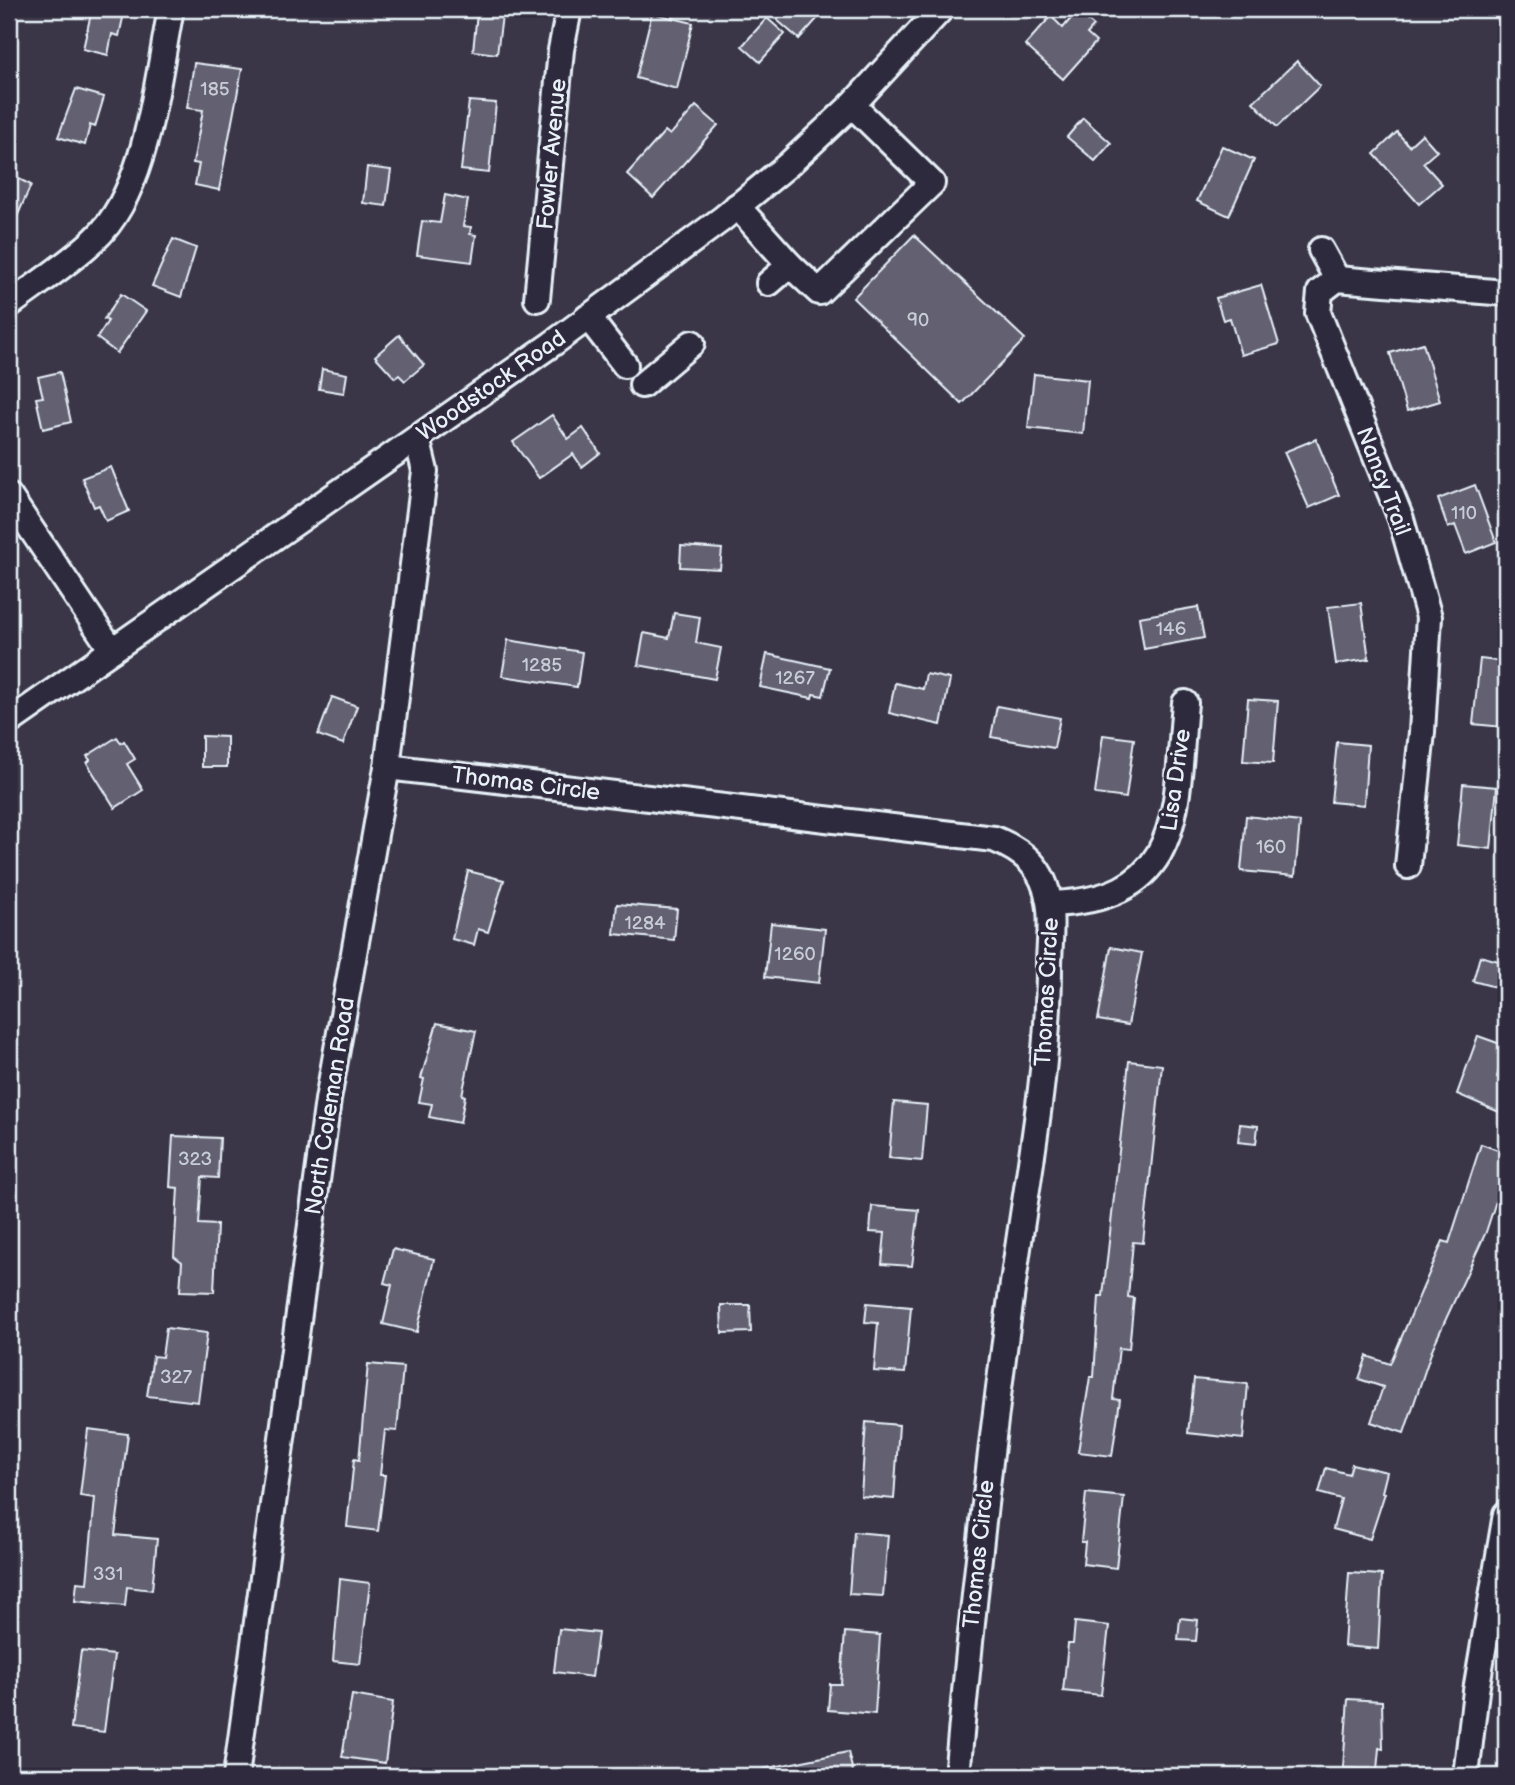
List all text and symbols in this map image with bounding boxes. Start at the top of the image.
street label: Fowler Avenue [531,77,573,231]
house number: 185 [200,78,230,101]
house number: 90 [907,309,929,332]
street label: Woodstock Road [412,324,571,448]
street label: Nancy Trail [1350,423,1417,540]
house number: 110 [1451,502,1477,525]
house number: 146 [1156,618,1186,641]
house number: 1285 [522,654,562,677]
house number: 1267 [775,667,815,690]
street label: Lisa Drive [1155,727,1197,833]
street label: Thomas Circle [450,761,602,807]
house number: 160 [1256,836,1286,859]
house number: 1284 [624,912,666,935]
street label: Thomas Circle [1029,917,1065,1067]
house number: 1260 [774,943,816,966]
street label: North Coleman Road [299,995,361,1217]
house number: 323 [178,1148,212,1171]
house number: 327 [160,1366,193,1389]
street label: Thomas Circle [957,1479,1001,1630]
house number: 331 [93,1563,123,1586]

